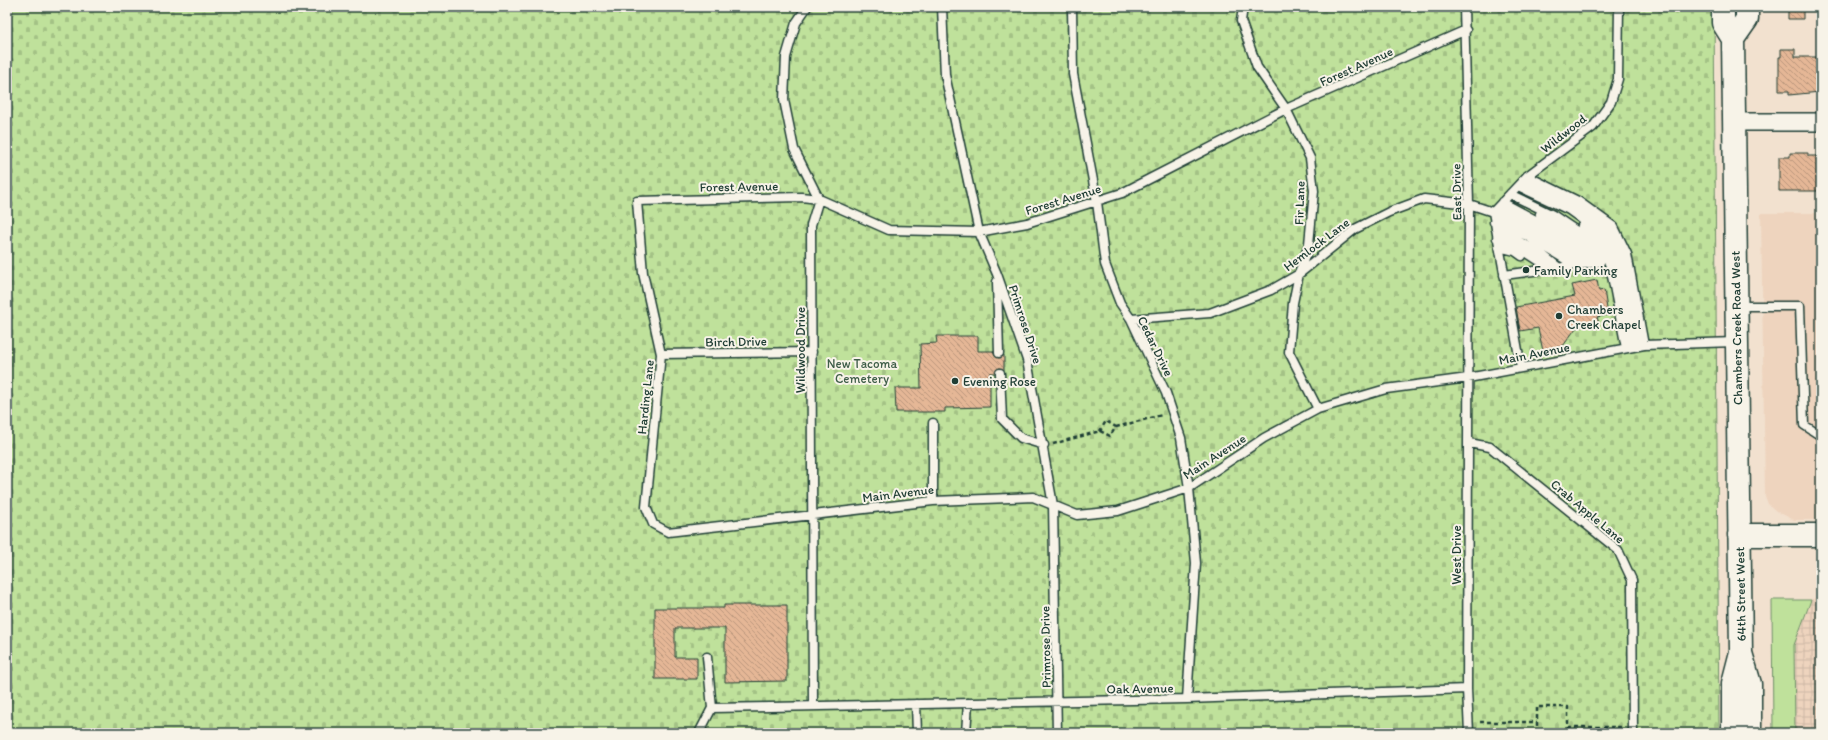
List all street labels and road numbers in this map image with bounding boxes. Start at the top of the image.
street label: Forest Avenue [1317,44,1395,89]
street label: Wildwood [1537,111,1589,156]
street label: East Drive [1449,163,1464,221]
street label: Forest Avenue [700,178,778,195]
street label: Forest Avenue [1023,181,1103,218]
street label: Fir Lane [1291,181,1308,225]
street label: Hemlock Lane [1280,215,1352,274]
street label: Chambers Creek Road West [1728,251,1745,405]
street label: Primrose Drive [1006,283,1045,366]
street label: Wildwood Drive [793,307,808,393]
street label: Cedar Drive [1135,314,1177,379]
street label: Birch Drive [705,333,767,350]
street label: Main Avenue [1497,339,1571,368]
street label: Harding Lane [634,359,657,435]
street label: Main Avenue [1180,431,1249,482]
street label: Crab Apple Lane [1548,476,1627,546]
street label: Main Avenue [861,482,935,505]
street label: West Drive [1449,525,1464,585]
street label: 64th Street West [1732,546,1749,642]
street label: Primrose Drive [1037,606,1054,688]
street label: Oak Avenue [1106,680,1174,697]

